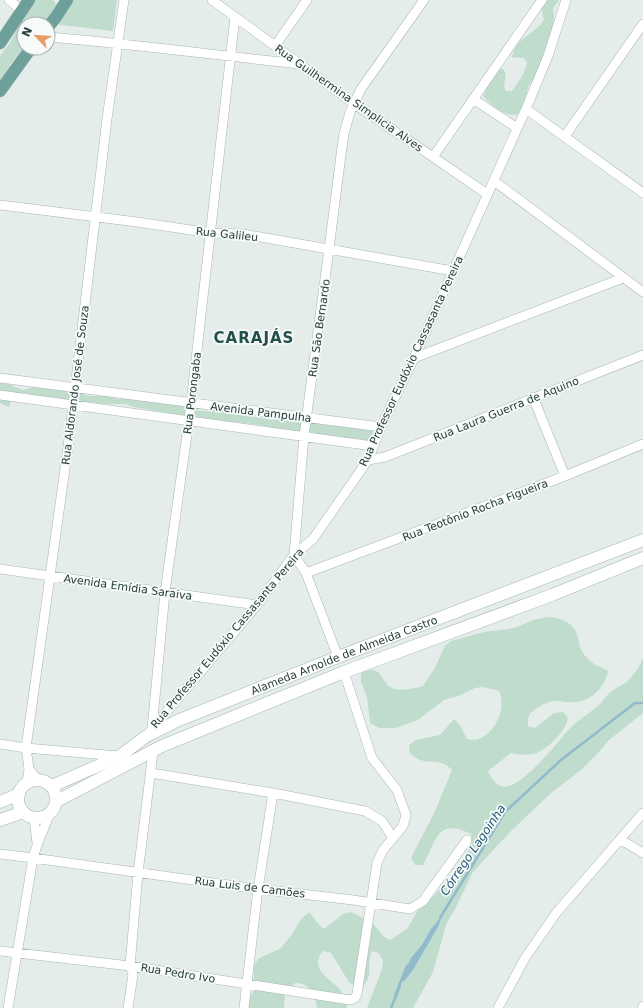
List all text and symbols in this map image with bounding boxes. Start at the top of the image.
north arrow [16,16,56,56]
text: N [20,25,35,39]
street label: Rua Guilhermina Simplicia Alves [272,42,425,155]
street label: Rua Galileu [195,225,259,244]
street label: Rua Professor Eudóxio Cassasanta Pereira [357,254,466,469]
street label: Rua São Bernardo [306,278,333,378]
street label: Rua Aldorando José de Souza [59,305,92,466]
district label: CARAJÁS [214,328,294,347]
street label: Rua Porongaba [181,351,204,435]
street label: Rua Laura Guerra de Aquino [432,374,581,445]
street label: Avenida Pampulha [210,400,312,425]
street label: Rua Teotônio Rocha Figueira [401,477,550,544]
street label: Rua Professor Eudóxio Cassasanta Pereira [148,546,307,731]
street label: Avenida Emídia Saraiva [63,572,193,603]
street label: Alameda Arnolde de Almeida Castro [249,613,440,698]
water label: Córrego Lagoinha [437,802,509,898]
street label: Rua Luis de Camões [194,874,306,901]
street label: Rua Pedro Ivo [140,961,216,986]

